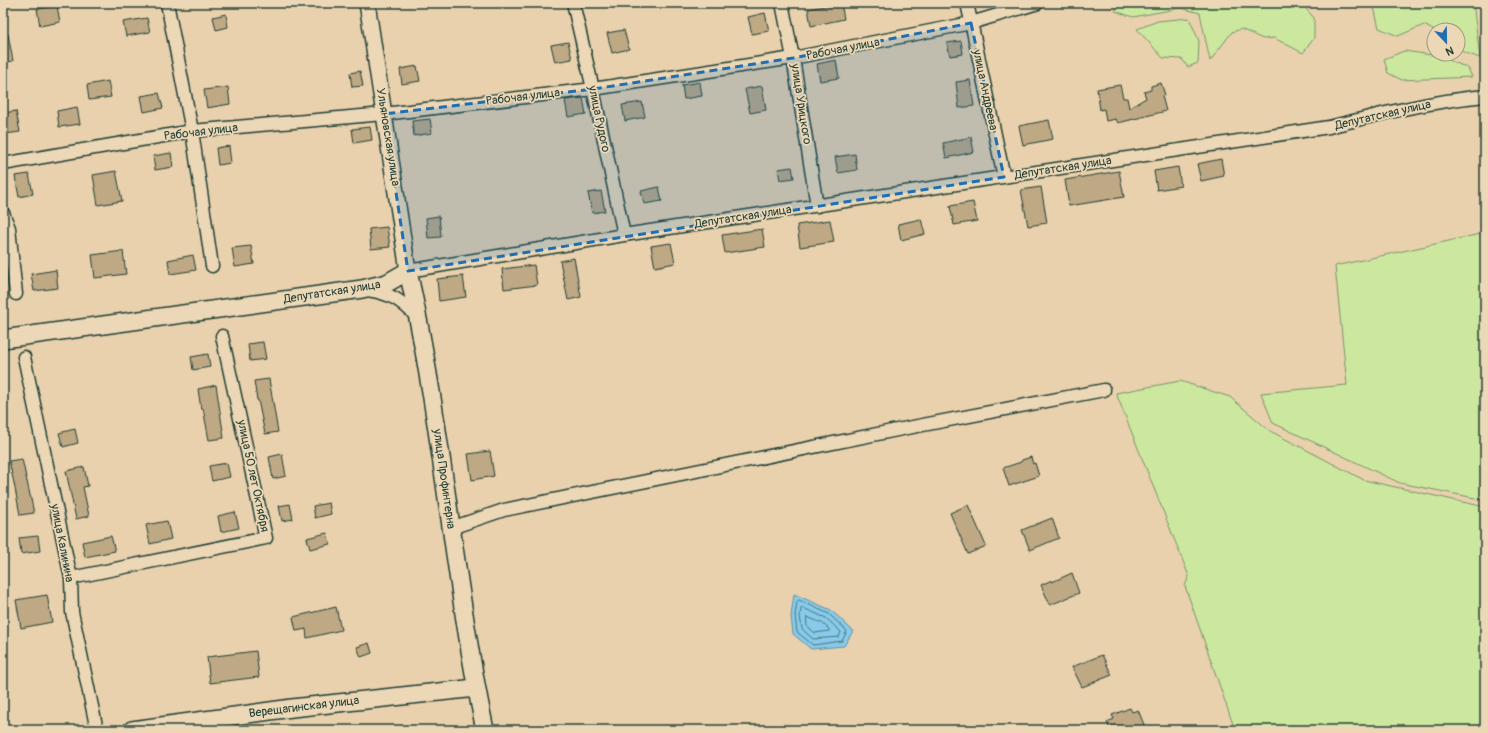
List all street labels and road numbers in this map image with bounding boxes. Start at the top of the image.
street label: Рабочая улица [805,34,881,63]
street label: улица Андреева [969,47,1001,132]
street label: улица Урицкого [787,62,815,146]
street label: улица Рудого [584,83,613,154]
street label: Рабочая улица [485,85,561,109]
street label: Ульяновская улица [373,87,403,187]
street label: Депутатская улица [1333,97,1433,134]
street label: Рабочая улица [163,120,239,144]
street label: Депутатская улица [1012,153,1113,183]
street label: Депутатская улица [692,202,793,232]
street label: Депутатская улица [281,277,382,307]
street label: улица 50 лет Октября [234,418,272,534]
street label: улица Профинтерна [429,427,458,530]
street label: улица Калинина [47,502,77,584]
street label: Верещагинская улица [248,693,360,721]

